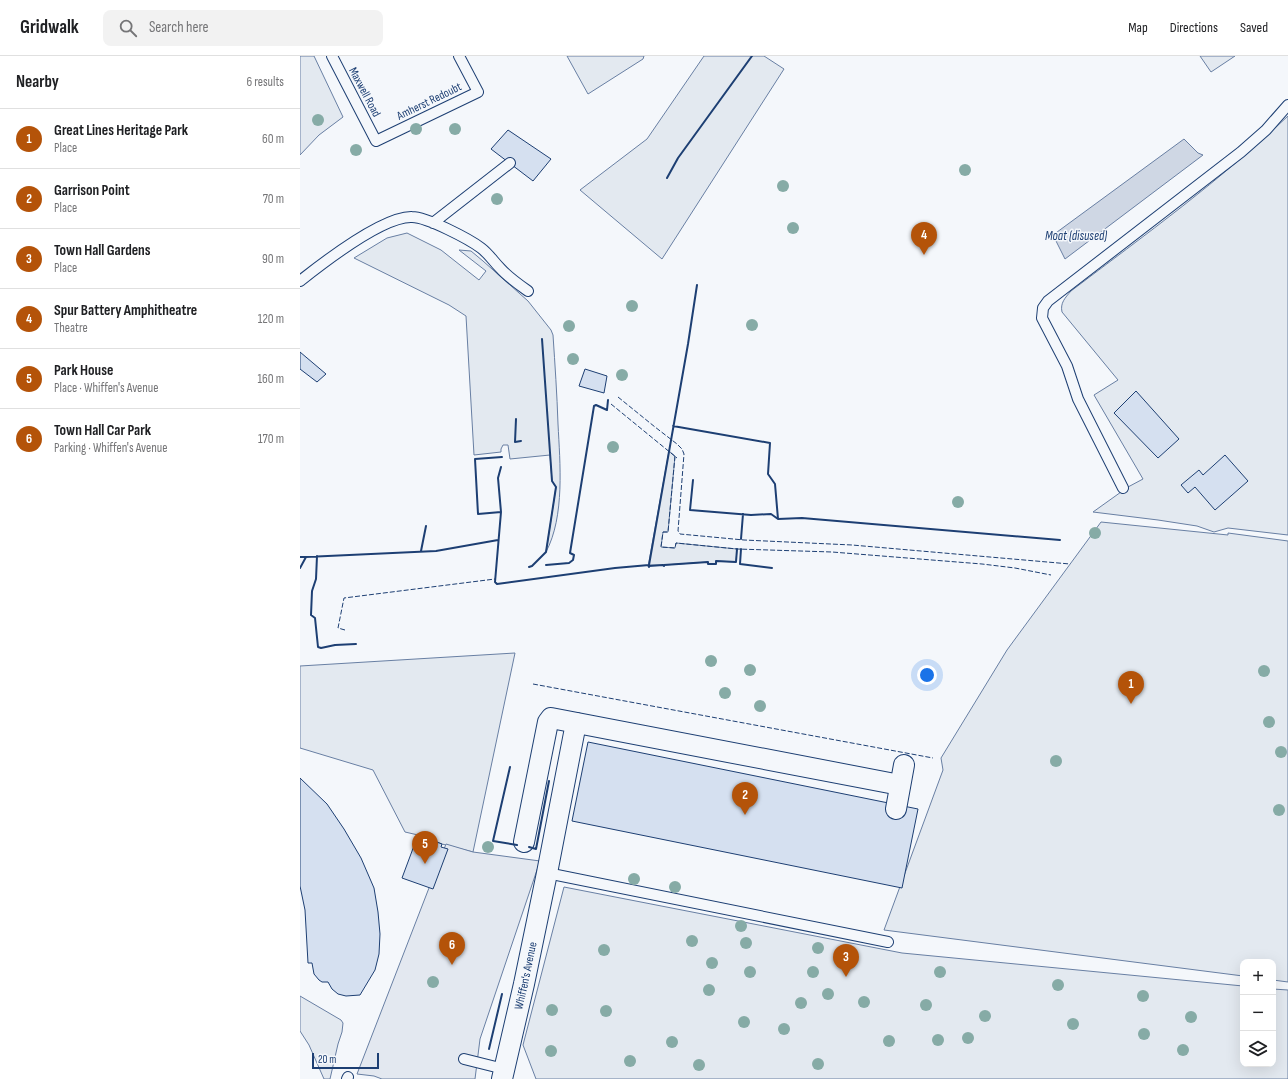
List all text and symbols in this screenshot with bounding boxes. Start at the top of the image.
search box [103,10,383,46]
text: Gridwalk [20,16,79,39]
icon: search [117,17,139,39]
text: Search here [149,18,209,37]
text: Map [1128,19,1148,36]
text: Directions [1170,19,1218,36]
text: Saved [1240,19,1268,36]
street label: Maxwell Road [345,65,384,120]
text: Nearby [16,72,59,92]
text: 6 results [246,74,284,90]
street label: Amherst Redoubt [394,79,464,124]
text: Great Lines Heritage Park [54,121,188,140]
text: 1 [26,131,32,147]
text: 60 m [262,131,284,147]
text: Place [54,140,77,156]
text: Garrison Point [54,181,130,200]
text: 2 [26,191,32,207]
text: 70 m [263,191,284,207]
text: Place [54,200,77,216]
pin: 4 [911,222,937,255]
water label: Moat (disused) [1045,228,1107,244]
text: Town Hall Gardens [54,241,151,260]
text: 3 [26,251,32,267]
text: 90 m [262,251,284,267]
text: Place [54,260,77,276]
text: Spur Battery Amphitheatre [54,301,197,320]
text: 4 [26,311,32,327]
text: 120 m [258,311,284,327]
text: Theatre [54,320,88,336]
text: Park House [54,361,113,380]
text: 5 [26,371,32,387]
text: 160 m [258,371,284,387]
text: Place · Whiffen's Avenue [54,380,159,396]
text: Town Hall Car Park [54,421,151,440]
text: 6 [26,431,32,447]
text: 170 m [258,431,284,447]
text: Parking · Whiffen's Avenue [54,440,167,456]
your location [917,665,937,685]
pin: 1 [1118,671,1144,704]
pin: 2 [732,782,758,815]
pin: 5 [412,831,438,864]
pin: 6 [439,932,465,965]
street label: Whiffen's Avenue [511,940,541,1011]
pin: 3 [833,944,859,977]
map controls [1240,959,1276,1067]
button: + [1240,959,1276,995]
button: − [1240,995,1276,1031]
button: layers [1240,1031,1276,1067]
scale bar [312,1051,379,1070]
text: 20 m [318,1053,336,1066]

